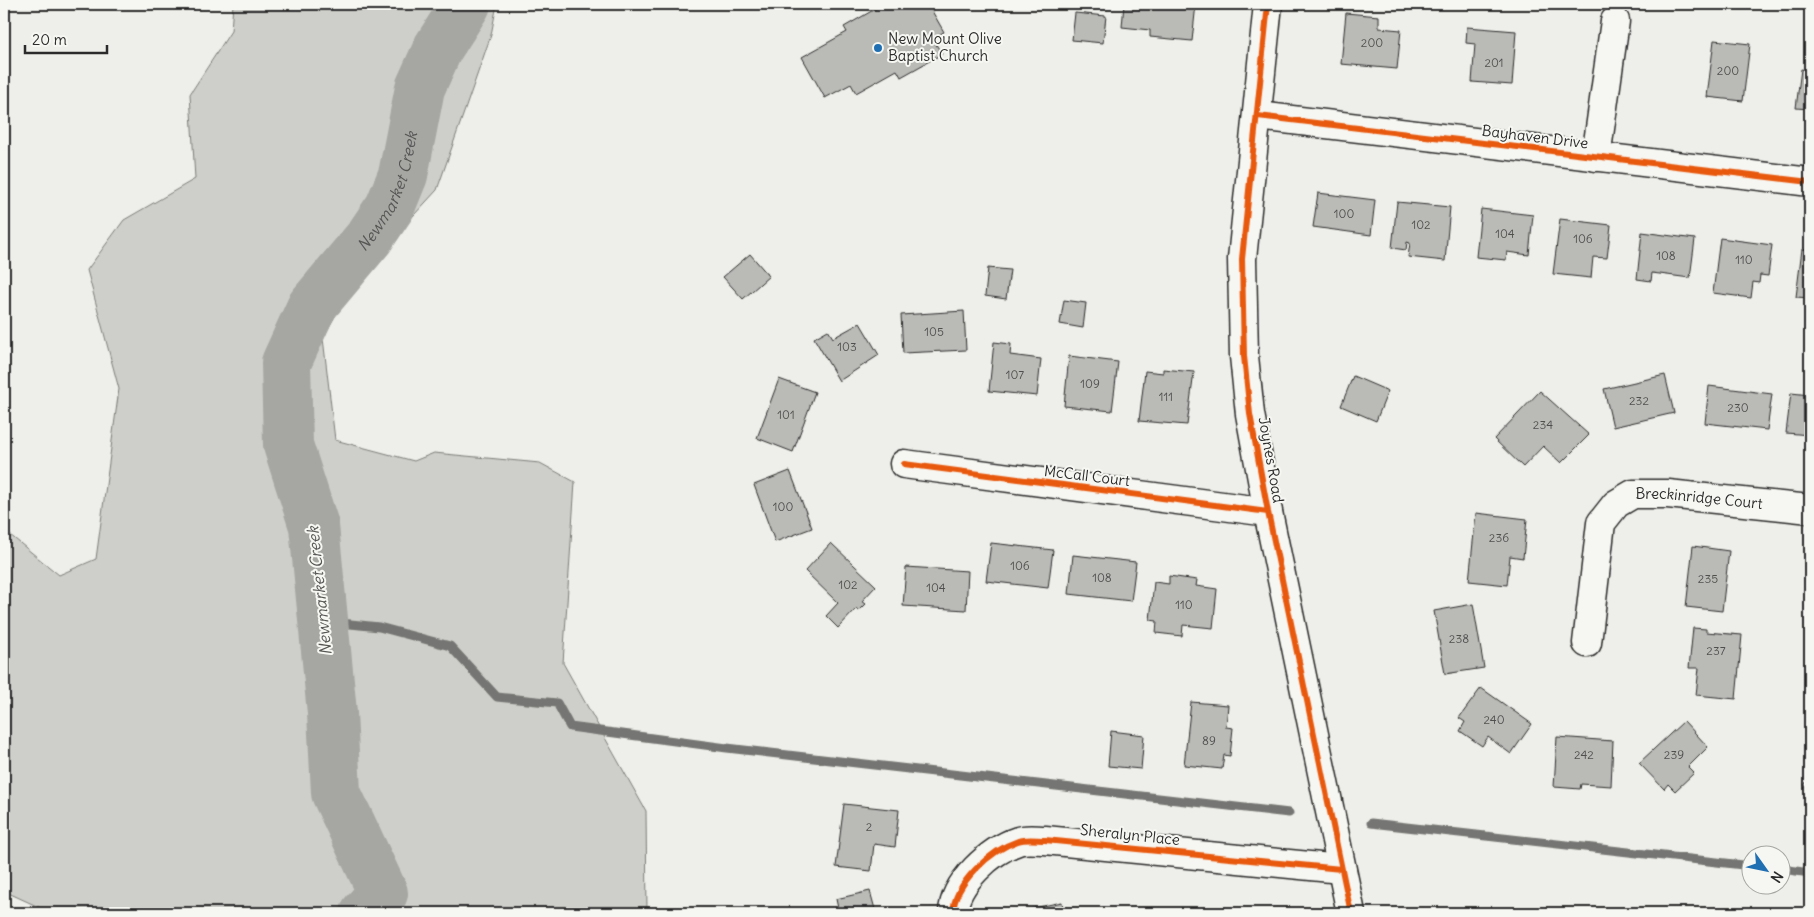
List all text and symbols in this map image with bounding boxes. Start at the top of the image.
scale bar [25,22,108,54]
place label: New Mount Olive Baptist Church [888,29,1002,65]
text: 20 m [32,30,67,49]
house number: 200 [1361,35,1383,50]
marker: New Mount Olive Baptist Church [872,42,884,54]
house number: 201 [1484,55,1504,70]
house number: 200 [1717,63,1739,78]
street label: Bayhaven Drive [1481,121,1589,152]
water label: Newmarket Creek [353,128,422,255]
house number: 100 [1334,206,1354,221]
house number: 102 [1411,217,1431,232]
house number: 104 [1495,226,1515,241]
house number: 106 [1573,231,1593,246]
house number: 108 [1656,248,1676,263]
house number: 110 [1735,252,1753,267]
house number: 105 [924,324,944,339]
house number: 103 [837,339,857,354]
house number: 107 [1006,367,1024,382]
house number: 109 [1080,376,1100,391]
house number: 111 [1159,389,1173,404]
house number: 232 [1629,393,1649,408]
house number: 230 [1727,400,1749,415]
house number: 101 [777,407,795,422]
street label: Joynes Road [1255,415,1288,505]
house number: 234 [1533,417,1553,432]
street label: McCall Court [1043,461,1131,490]
street label: Breckinridge Court [1636,484,1764,513]
house number: 100 [773,499,793,514]
water label: Newmarket Creek [302,524,336,656]
house number: 236 [1489,530,1509,545]
house number: 106 [1010,558,1030,573]
house number: 108 [1092,570,1112,585]
house number: 235 [1698,571,1718,586]
house number: 102 [838,577,858,592]
house number: 104 [926,580,946,595]
house number: 110 [1175,597,1193,612]
house number: 238 [1449,631,1469,646]
house number: 237 [1706,643,1726,658]
house number: 240 [1483,712,1505,727]
house number: 89 [1202,733,1216,748]
house number: 242 [1574,747,1594,762]
house number: 239 [1664,747,1684,762]
house number: 2 [866,819,873,834]
street label: Sheralyn Place [1079,820,1181,849]
north arrow [1742,844,1792,894]
text: N [1767,868,1787,886]

